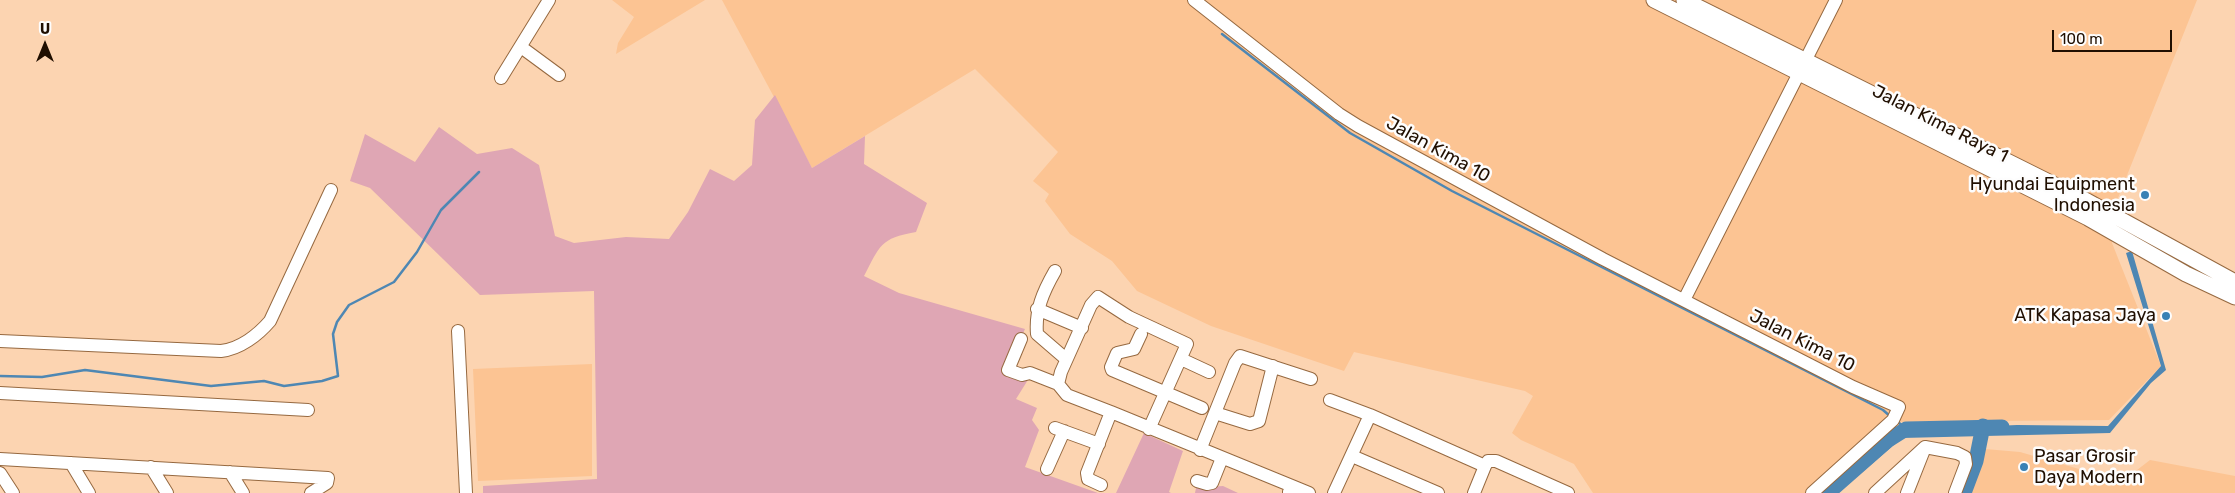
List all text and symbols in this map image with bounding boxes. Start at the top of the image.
north arrow [20,20,70,70]
scale bar [2055,20,2175,52]
text: U [40,21,50,38]
text: 100 m [2060,30,2102,48]
street label: Jalan Kima Raya 1 [1868,80,2012,168]
street label: Jalan Kima 10 [1382,113,1494,187]
place label: Hyundai Equipment Indonesia [1970,174,2135,216]
marker: Hyundai Equipment Indonesia [2139,189,2151,201]
street label: Jalan Kima 10 [1746,305,1858,377]
place label: ATK Kapasa Jaya [2014,305,2156,327]
marker: ATK Kapasa Jaya [2160,310,2172,322]
place label: Pasar Grosir Daya Modern [2034,446,2143,488]
marker: Pasar Grosir Daya Modern [2018,461,2030,473]

